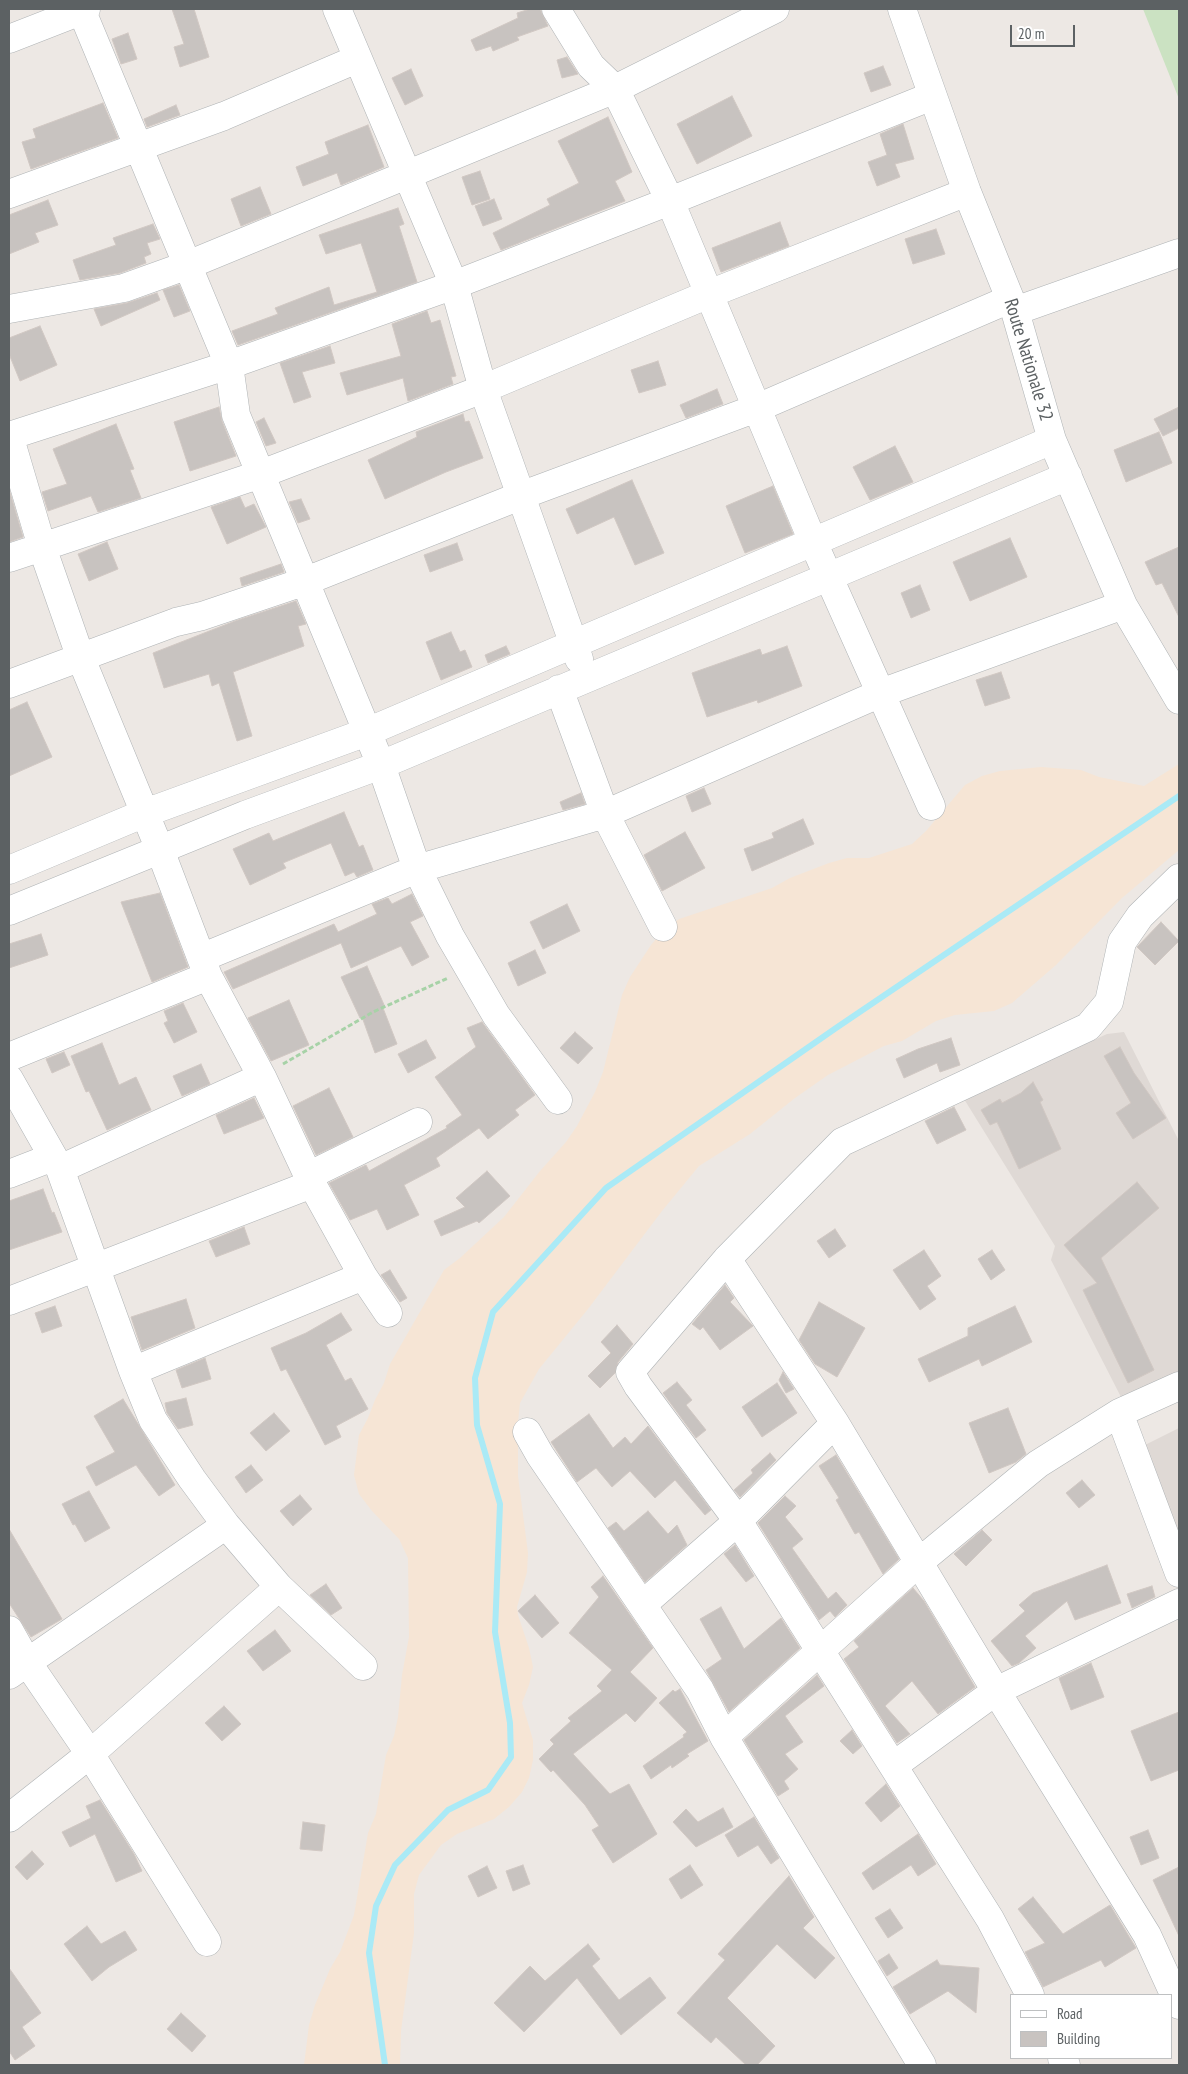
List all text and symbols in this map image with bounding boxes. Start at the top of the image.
scale bar [1013,15,1078,47]
text: 20 m [1018,24,1044,43]
street label: Route Nationale 32 [999,296,1057,424]
legend [1010,1994,1173,2059]
text: Road [1057,2004,1083,2023]
text: Building [1057,2029,1100,2048]

